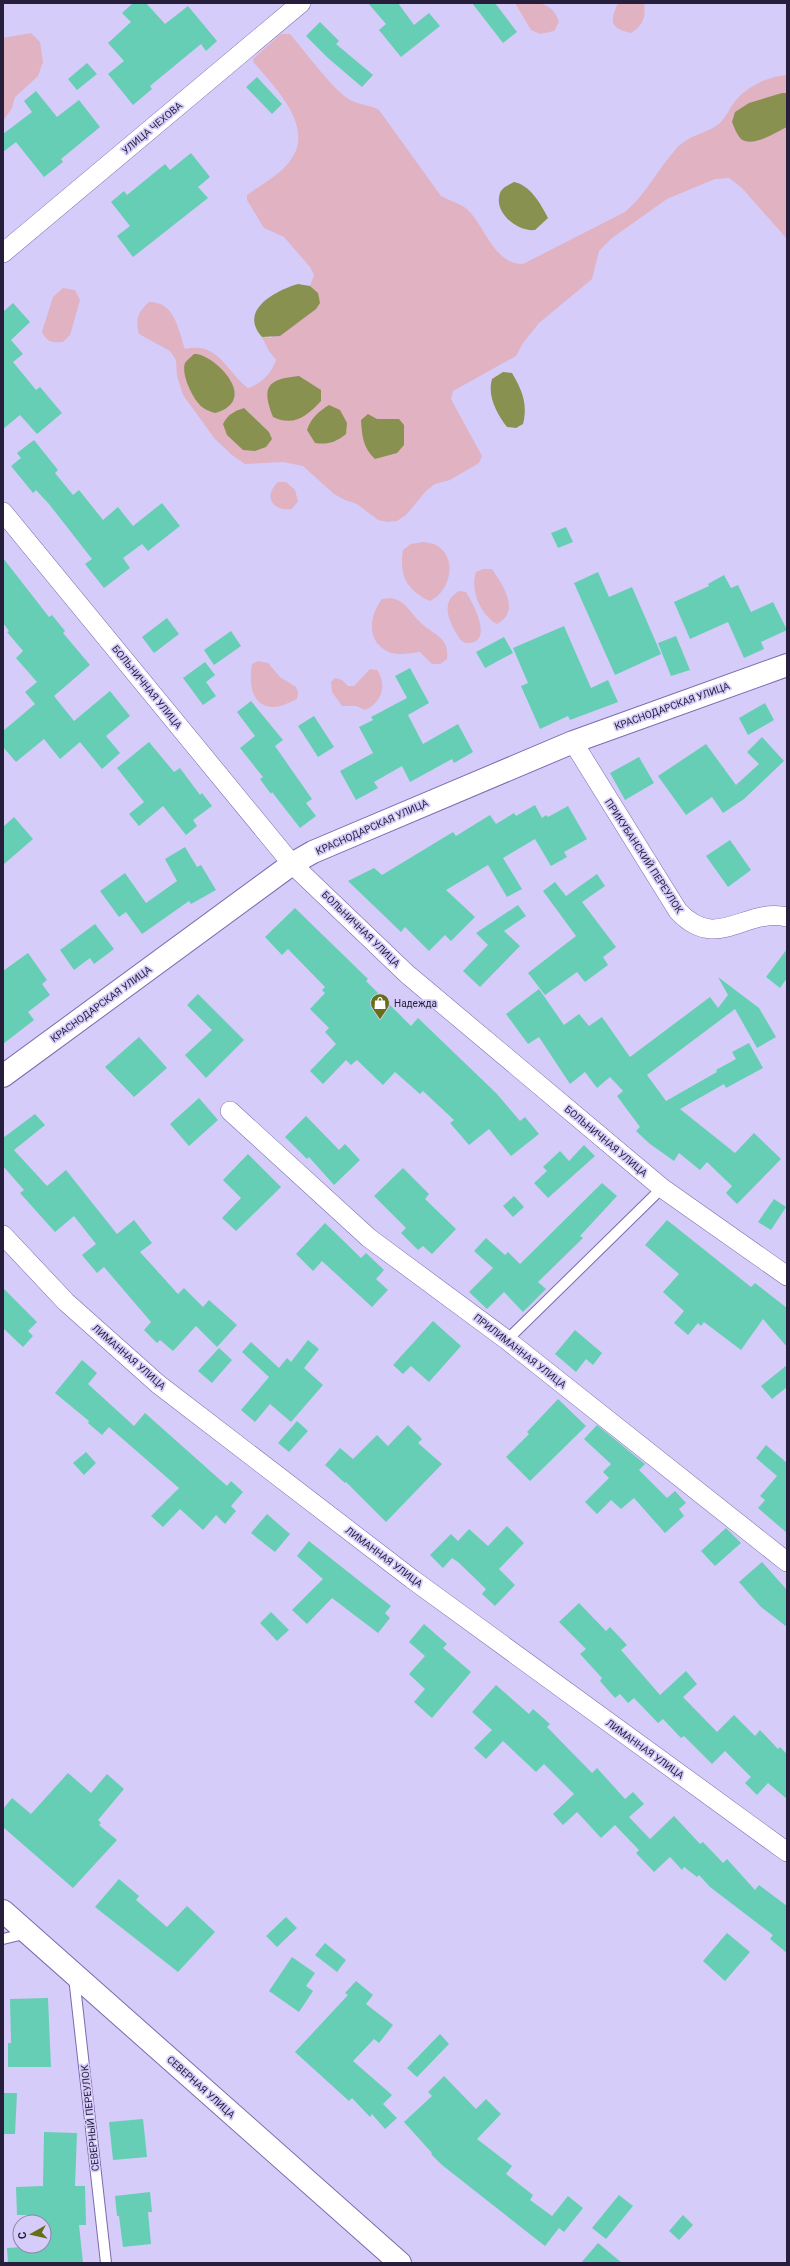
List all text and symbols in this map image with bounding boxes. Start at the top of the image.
street label: УЛИЦА ЧЕХОВА [120,99,185,156]
street label: БОЛЬНИЧНАЯ УЛИЦА [110,643,184,731]
street label: КРАСНОДАРСКАЯ УЛИЦА [613,680,732,732]
street label: ПРИКУБАНСКИЙ ПЕРЕУЛОК [603,796,686,916]
street label: КРАСНОДАРСКАЯ УЛИЦА [314,797,430,857]
street label: БОЛЬНИЧНАЯ УЛИЦА [320,889,403,969]
street label: КРАСНОДАРСКАЯ УЛИЦА [48,963,154,1044]
shop icon: Надежда [369,992,391,1020]
place label: Надежда [394,998,437,1009]
street label: БОЛЬНИЧНАЯ УЛИЦА [563,1103,650,1179]
street label: ПРИЛИМАННАЯ УЛИЦА [472,1312,569,1391]
street label: ЛИМАННАЯ УЛИЦА [90,1322,168,1392]
street label: ЛИМАННАЯ УЛИЦА [343,1524,425,1590]
street label: ЛИМАННАЯ УЛИЦА [604,1717,686,1781]
street label: СЕВЕРНАЯ УЛИЦА [165,2054,237,2121]
street label: СЕВЕРНЫЙ ПЕРЕУЛОК [78,2064,101,2172]
north arrow [12,2214,52,2254]
text: С [16,2231,30,2240]

